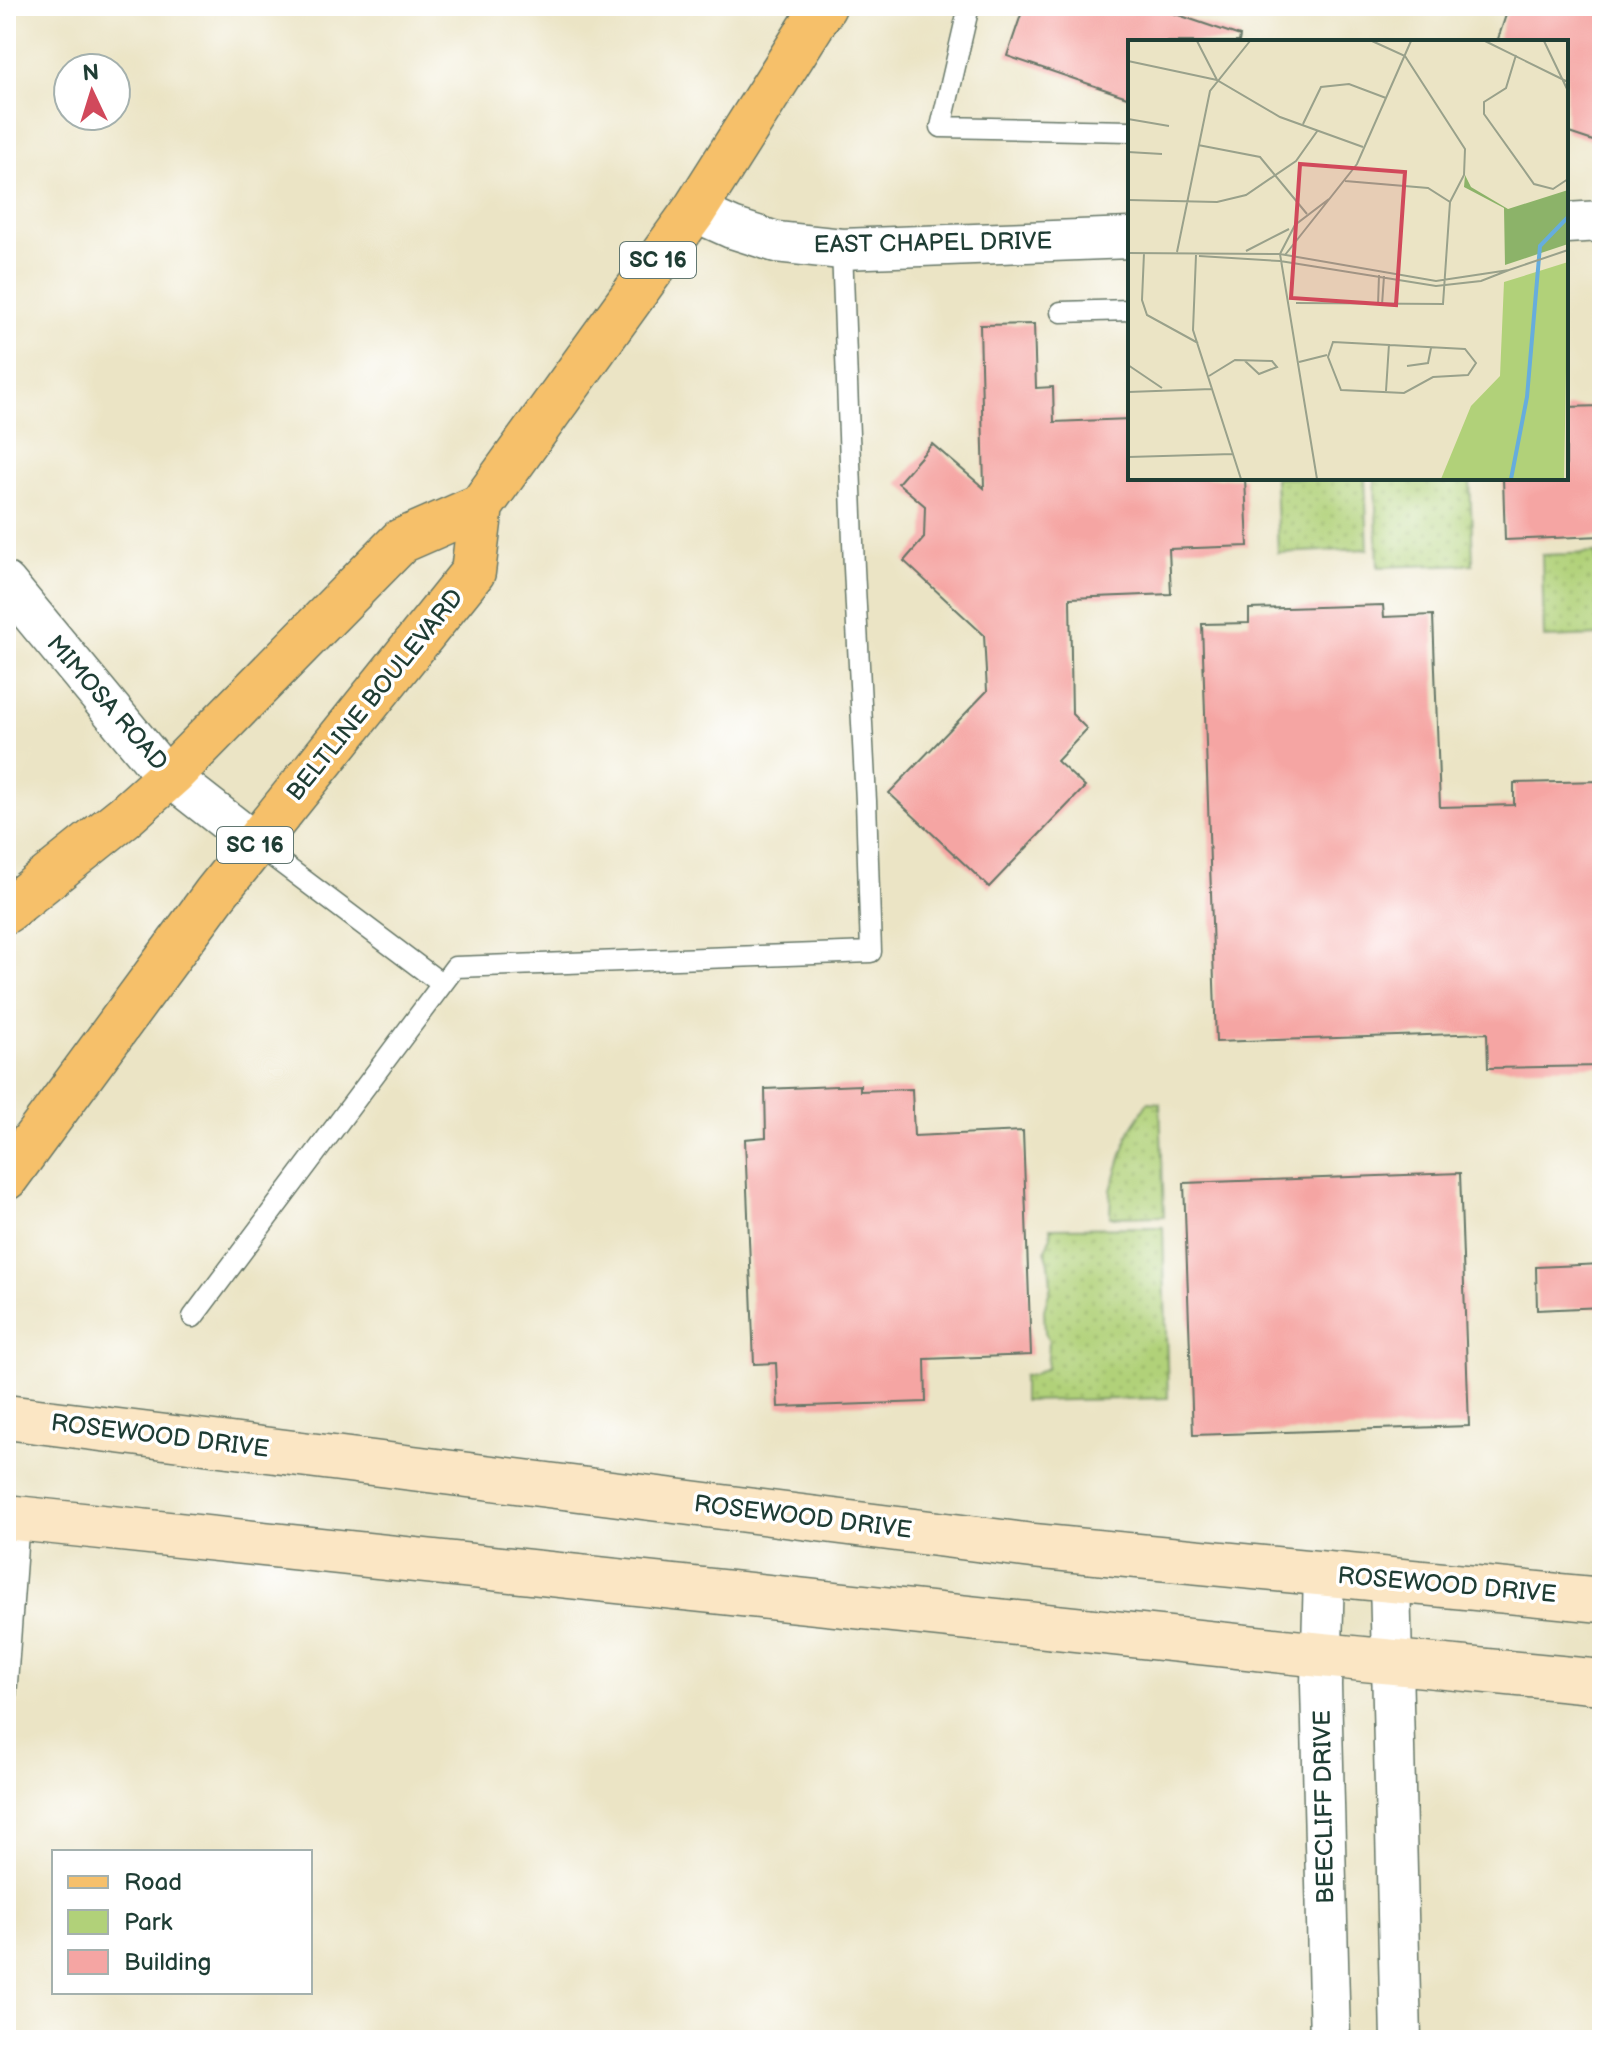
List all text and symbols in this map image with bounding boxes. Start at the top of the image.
inset map [1128,40,1568,480]
north arrow [52,52,132,132]
text: N [82,60,100,88]
street label: EAST CHAPEL DRIVE [813,226,1053,260]
road number: SC 16 [620,242,696,278]
street label: BELTLINE BOULEVARD [281,583,469,807]
street label: MIMOSA ROAD [40,630,174,776]
road number: SC 16 [217,827,293,863]
street label: ROSEWOOD DRIVE [49,1408,271,1464]
street label: ROSEWOOD DRIVE [692,1489,914,1545]
street label: ROSEWOOD DRIVE [1336,1561,1558,1609]
street label: BEECLIFF DRIVE [1308,1710,1340,1904]
legend [52,1850,312,1994]
text: Road [124,1868,182,1897]
text: Park [124,1908,172,1937]
text: Building [124,1948,211,1977]

